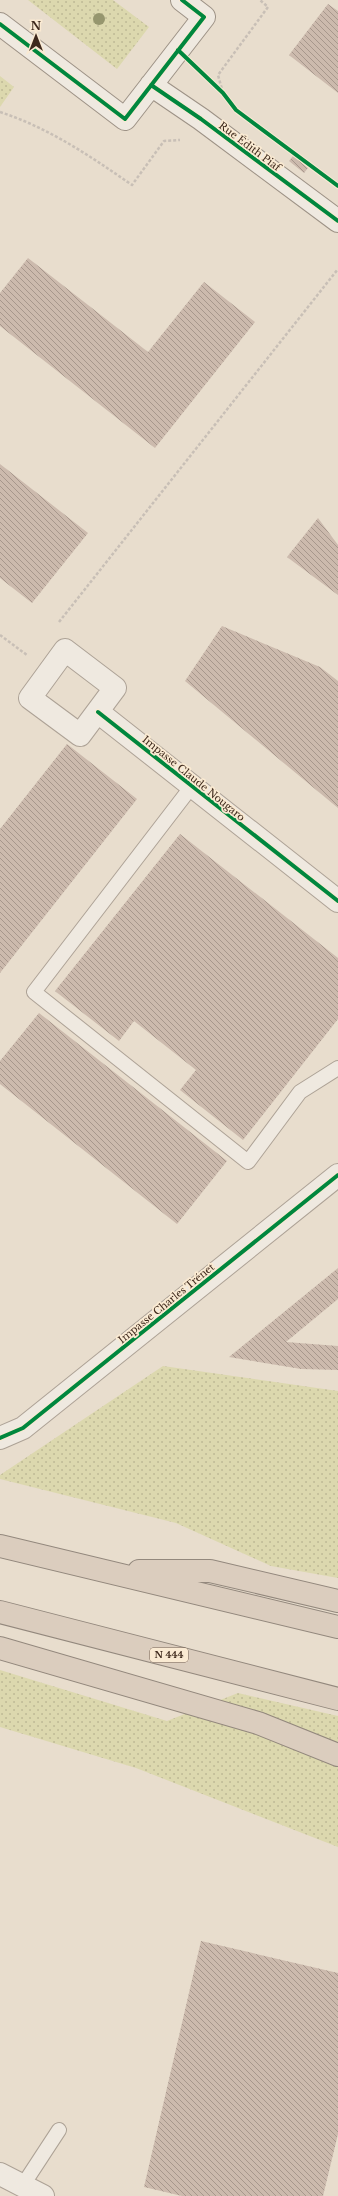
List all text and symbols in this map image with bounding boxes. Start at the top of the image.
north arrow [16,16,56,56]
text: N [31,19,42,33]
street label: Rue Édith Piaf [216,118,285,175]
street label: Impasse Claude Nougaro [140,733,248,824]
street label: Impasse Charles Trénet [115,1260,217,1346]
road number: N 444 [150,1648,188,1662]

